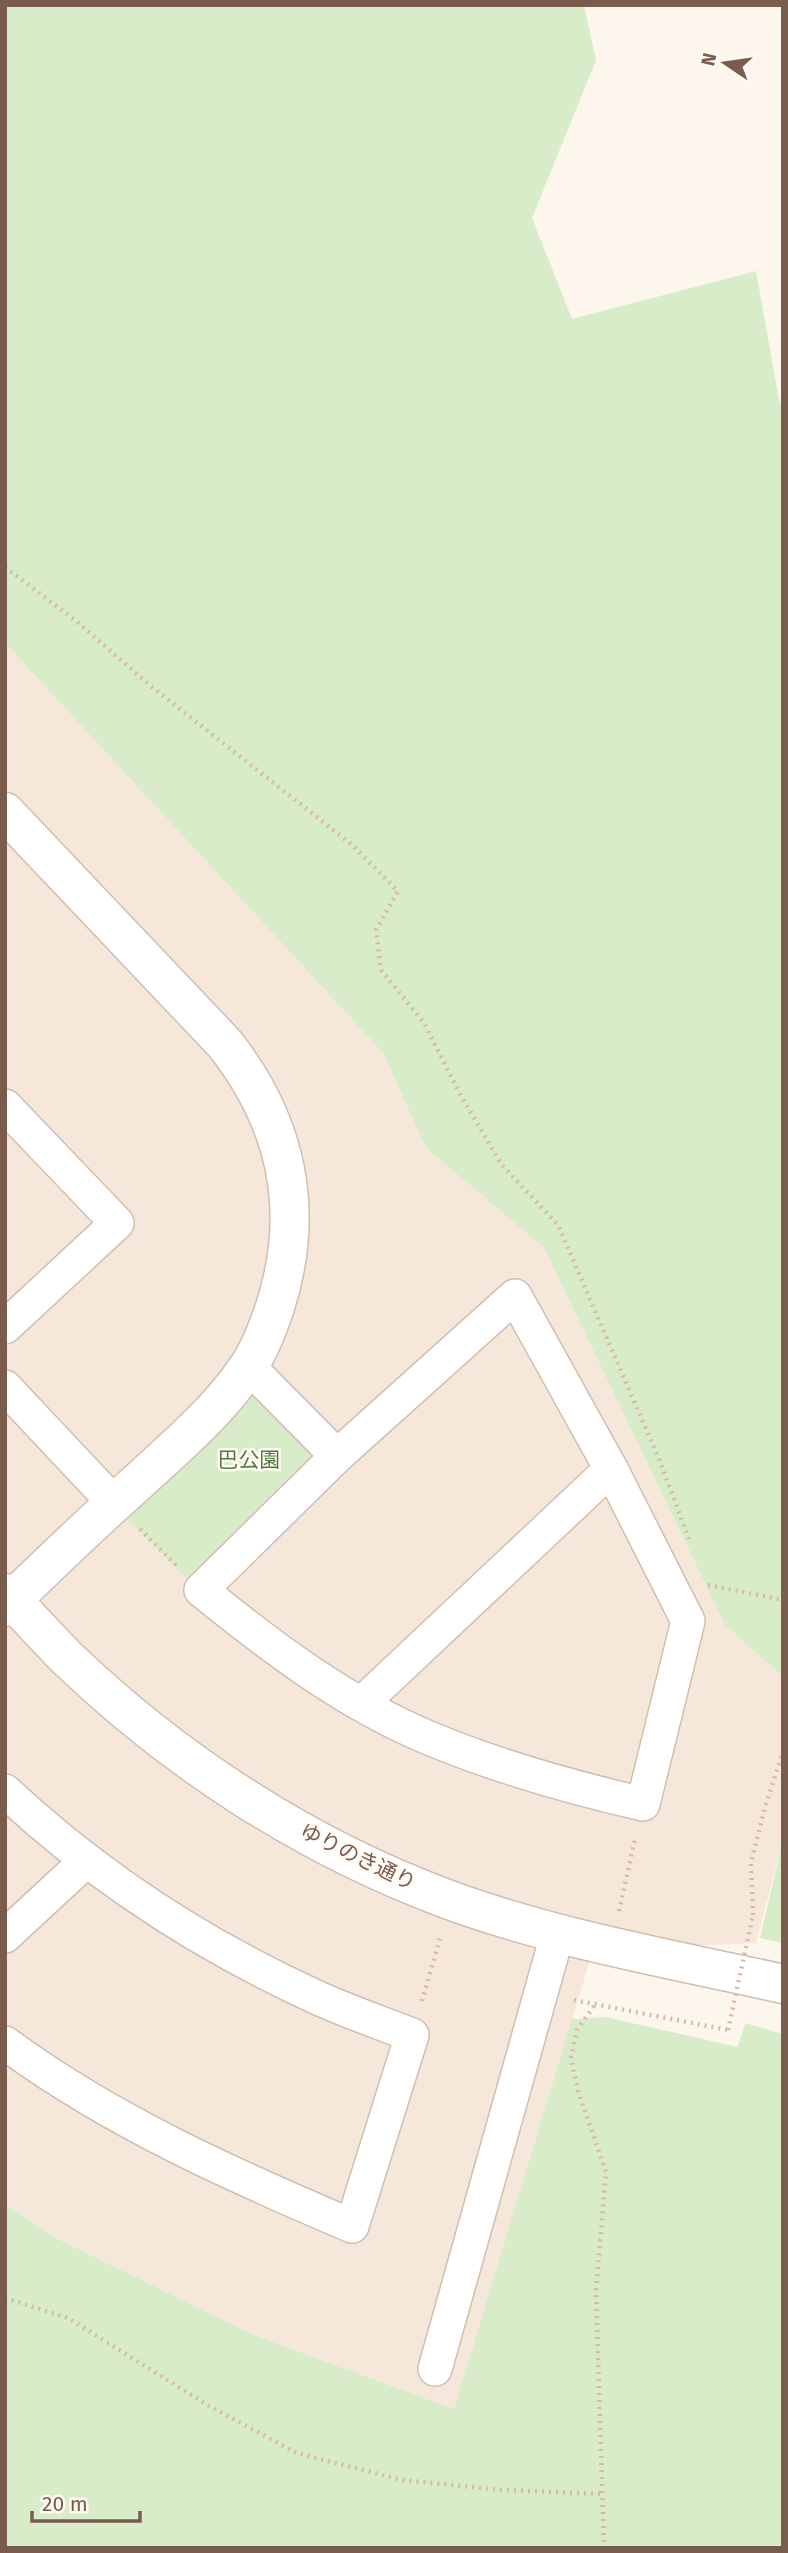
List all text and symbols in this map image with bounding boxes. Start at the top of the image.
north arrow [690,28,760,98]
text: N [696,51,722,68]
park label: 巴公園 [218,1447,281,1473]
street label: ゆりのき通り [296,1818,420,1896]
scale bar [32,2480,140,2524]
text: 20 m [42,2491,88,2517]

